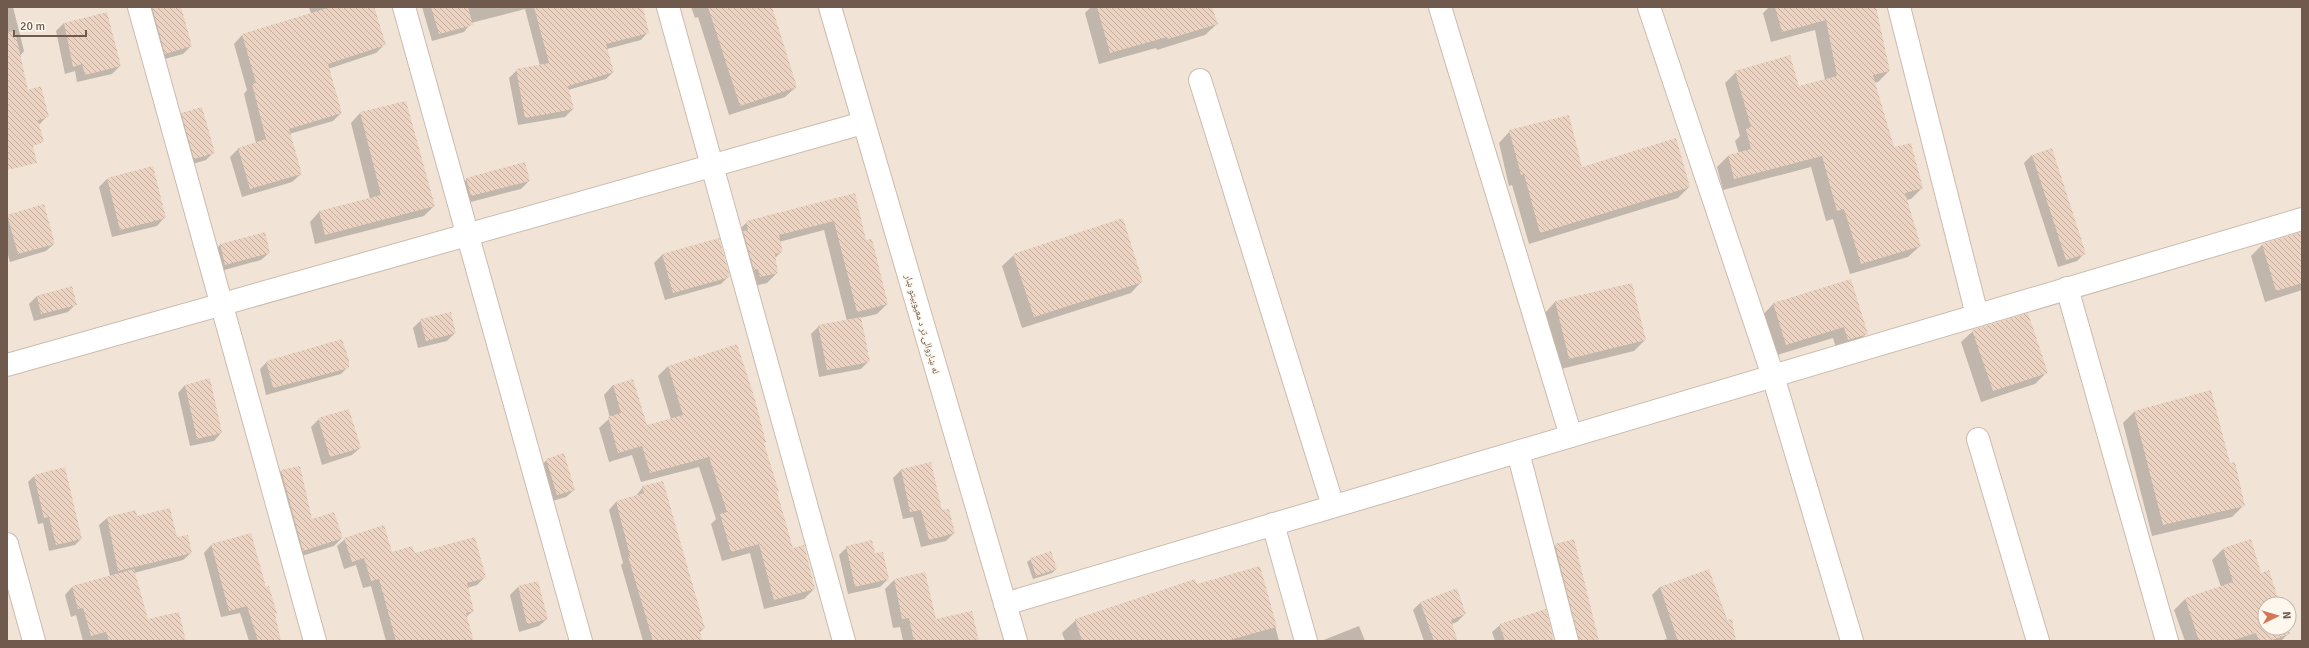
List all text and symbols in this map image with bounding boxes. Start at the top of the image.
scale bar [14,12,86,38]
text: 20 m [20,19,45,34]
street label: له ښاروالۍ تر د معیوبیتو ښار [902,272,942,375]
north arrow [2257,596,2297,636]
text: N [2280,611,2293,620]

